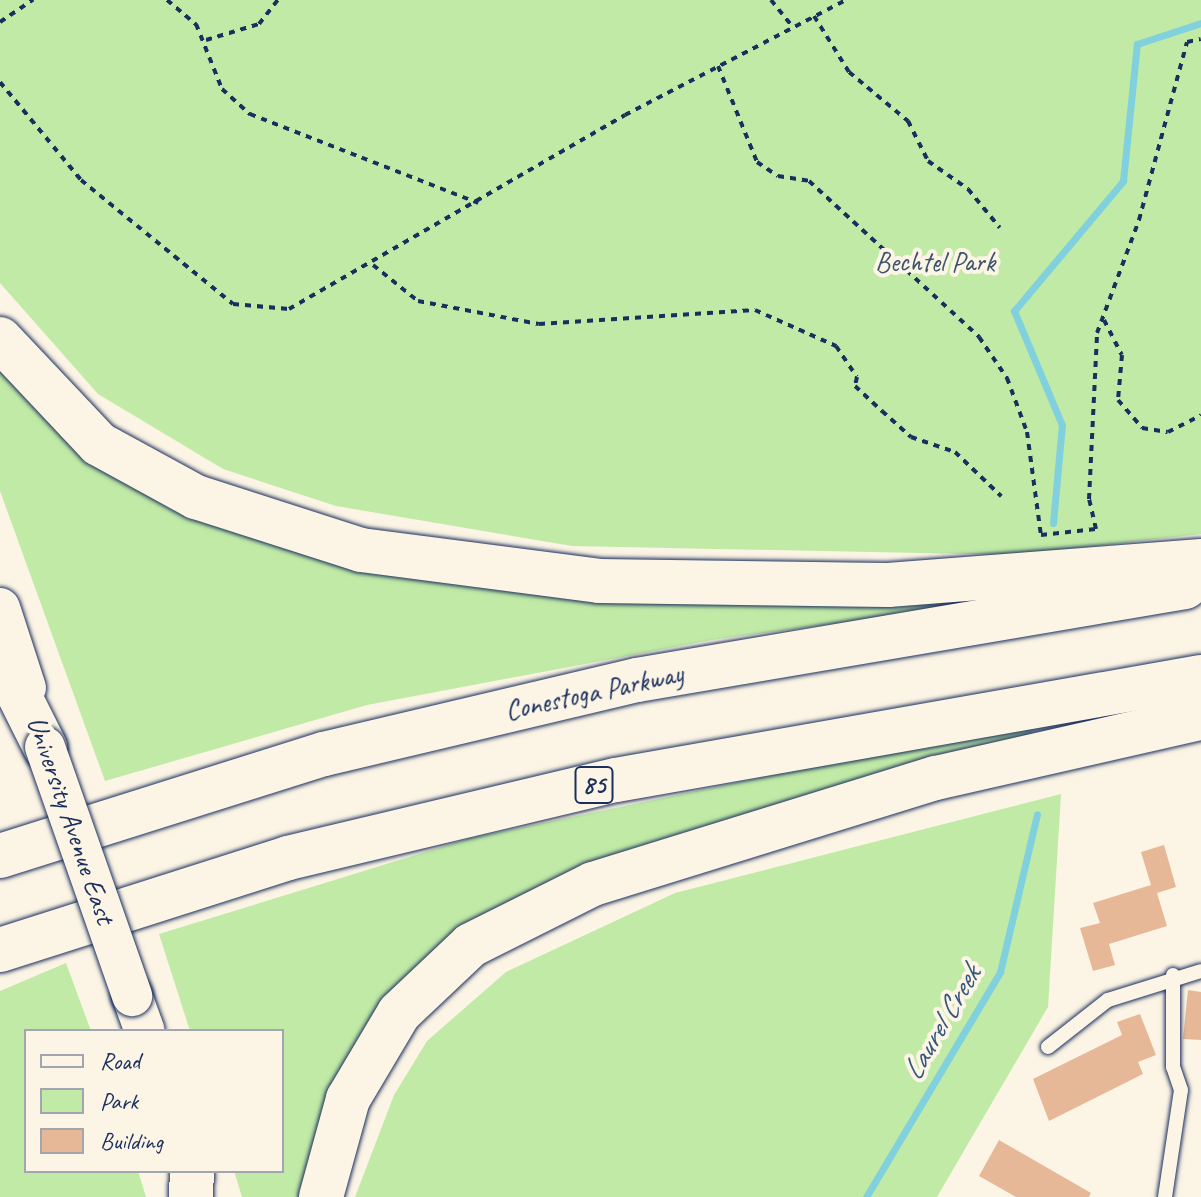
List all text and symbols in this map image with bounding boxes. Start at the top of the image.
park label: Bechtel Park [875,245,995,279]
street label: Conestoga Parkway [501,657,687,727]
street label: University Avenue East [20,712,122,928]
road number: 85 [574,763,614,807]
water label: Laurel Creek [894,960,988,1086]
legend [24,1029,284,1173]
text: Road [100,1046,140,1076]
text: Park [100,1086,138,1116]
text: Building [100,1126,163,1156]

